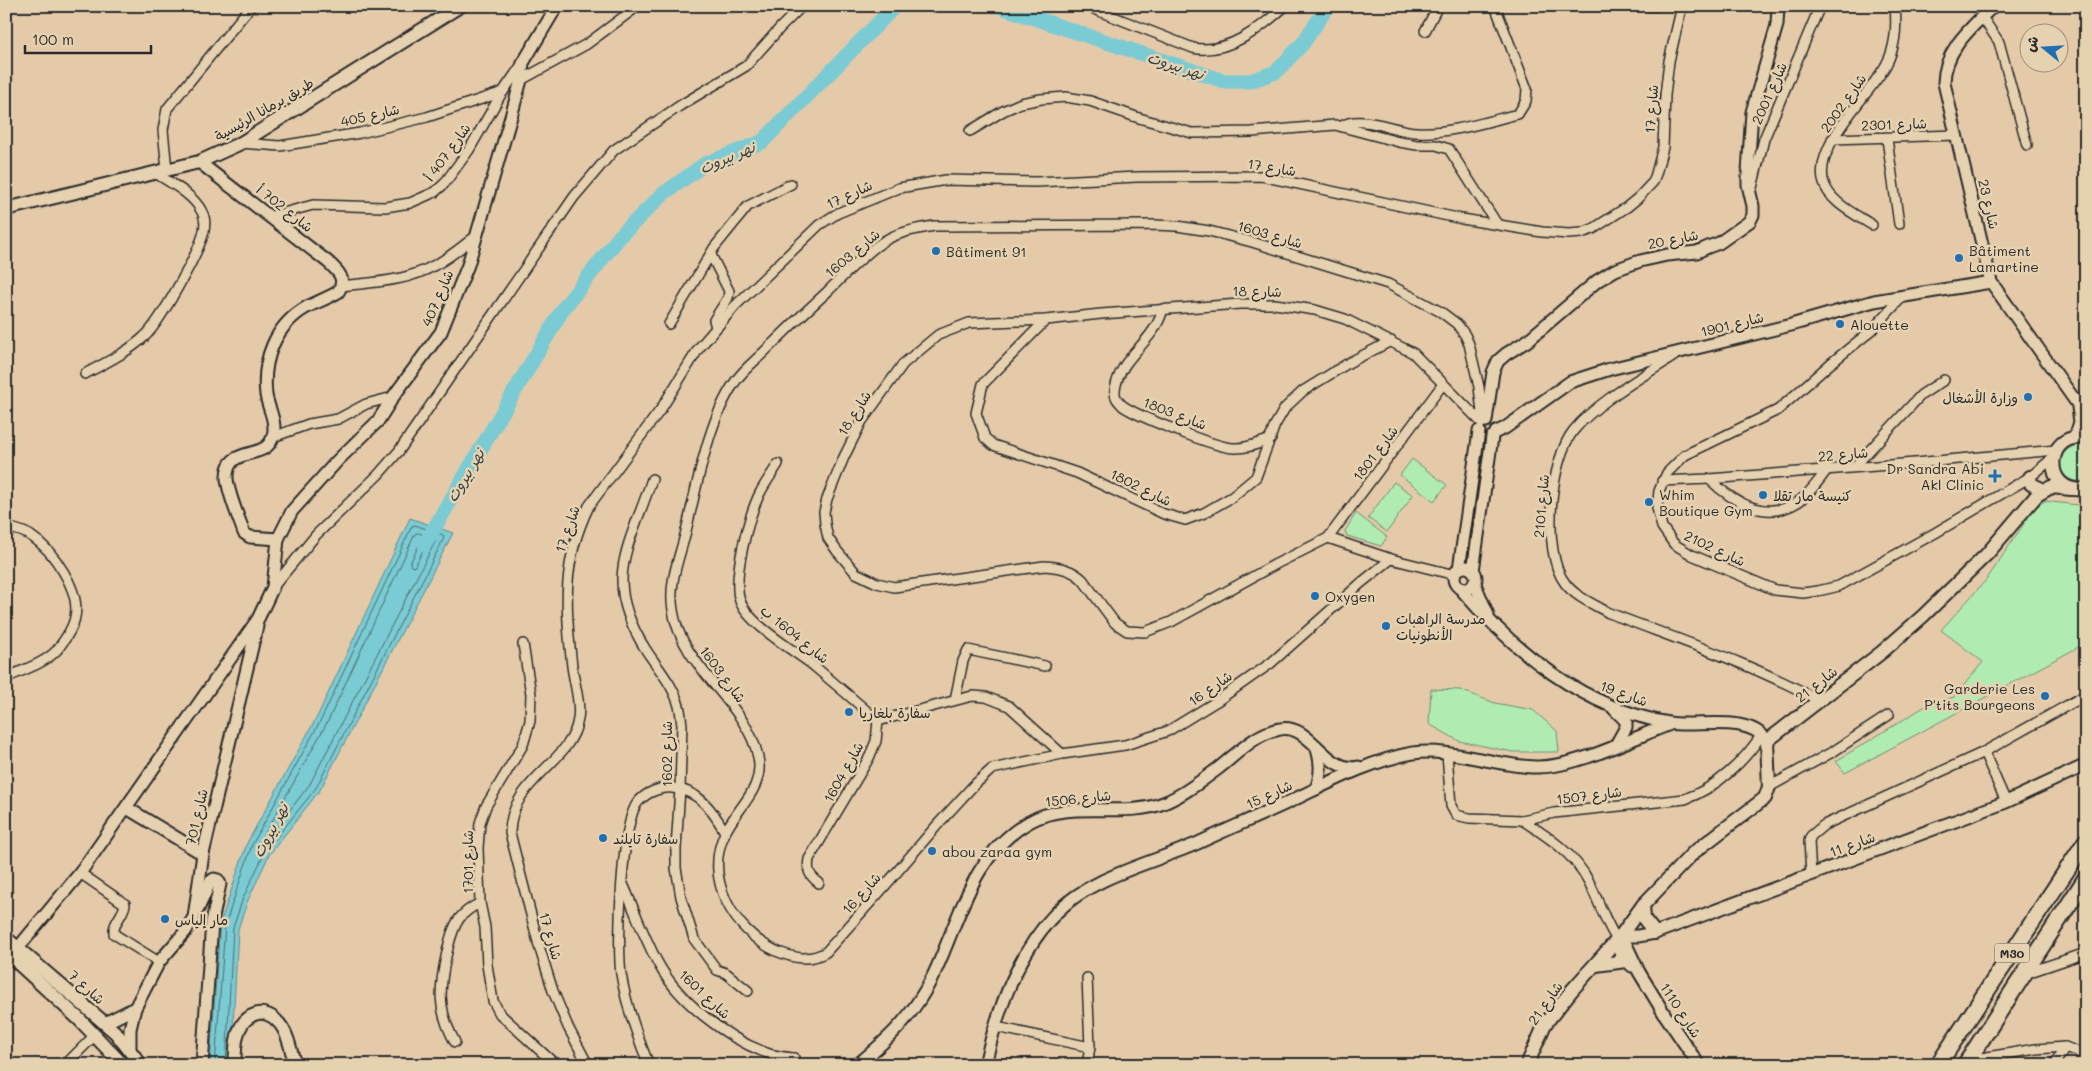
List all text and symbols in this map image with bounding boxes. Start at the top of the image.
scale bar [25,22,151,54]
north arrow [2020,22,2070,72]
text: 100 m [32,29,74,49]
text: ش [2020,34,2043,54]
water label: نهر بيروت [1145,46,1209,84]
street label: شارع 2001 [1747,59,1792,127]
street label: شارع 2002 [1816,70,1871,137]
street label: طريق برمانا الرئيسية [211,73,317,145]
street label: شارع 17 [1640,84,1663,134]
street label: شارع 405 [339,99,402,132]
street label: شارع 2301 [1861,113,1927,136]
street label: شارع 407 أ [420,119,475,185]
water label: نهر بيروت [696,136,759,178]
street label: شارع 17 [1246,154,1298,181]
street label: شارع 17 [823,175,876,214]
street label: شارع 23 [1973,177,2004,231]
street label: شارع 702 أ [252,180,317,237]
street label: شارع 1603 [1235,216,1305,253]
street label: شارع 1603 [820,224,884,282]
street label: شارع 20 [1646,225,1700,254]
place label: Bâtiment Lamartine [1969,241,2039,276]
place label: Bâtiment 91 [946,242,1027,261]
marker: Bâtiment 91 [930,245,942,257]
marker: Bâtiment Lamartine [1953,252,1965,264]
street label: شارع 407 [417,267,458,329]
street label: شارع 18 [1232,281,1282,302]
street label: شارع 1901 [1699,307,1766,342]
place label: Alouette [1850,315,1909,334]
marker: Alouette [1834,318,1846,330]
street label: شارع 18 [833,387,876,440]
place label: وزارة الأشغال [1943,388,2018,407]
marker: وزارة الأشغال [2022,391,2034,403]
street label: شارع 1803 [1140,392,1209,435]
street label: شارع 1801 [1348,422,1403,485]
street label: شارع 22 [1817,442,1869,467]
water label: نهر بيروت [441,443,490,505]
place label: Dr Sandra Abi Akl Clinic [1887,459,1984,494]
street label: شارع 1802 [1107,464,1175,511]
marker: Dr Sandra Abi Akl Clinic [1988,469,2002,483]
street label: شارع 2101 [1529,473,1554,539]
place label: Whim Boutique Gym [1659,485,1753,520]
place label: كنيسة مار تقلا [1773,486,1852,505]
marker: كنيسة مار تقلا [1757,489,1769,501]
marker: Whim Boutique Gym [1643,496,1655,508]
street label: شارع 17 [550,503,585,556]
street label: شارع 2102 [1681,526,1749,571]
place label: Oxygen [1325,587,1375,606]
marker: Oxygen [1309,590,1321,602]
street label: شارع 1604 ب [756,600,833,668]
place label: مدرسة الراهبات الأنطونيات [1396,609,1485,645]
marker: مدرسة الراهبات الأنطونيات [1380,620,1392,632]
street label: شارع 1603 [695,642,751,707]
street label: شارع 21 [1791,661,1842,707]
street label: شارع 16 [1184,666,1236,711]
street label: شارع 19 [1597,676,1650,711]
place label: Garderie Les P'tits Bourgeons [1924,679,2035,714]
marker: Garderie Les P'tits Bourgeons [2039,690,2051,702]
place label: سفارة بلغاريا [859,703,931,722]
marker: سفارة بلغاريا [843,706,855,718]
street label: شارع 1602 [657,721,677,787]
street label: شارع 1604 [819,738,868,806]
street label: شارع 15 [1243,775,1296,814]
street label: شارع 1507 [1555,782,1623,809]
street label: شارع 1506 [1044,785,1112,812]
street label: شارع 701 [180,787,213,847]
water label: نهر بيروت [247,798,293,861]
street label: شارع 11 [1827,827,1878,862]
place label: سفارة تايلند [613,829,678,848]
street label: شارع 1701 [458,830,478,894]
marker: سفارة تايلند [597,832,609,844]
place label: abou zaraa gym [942,842,1052,861]
marker: abou zaraa gym [926,845,938,857]
street label: شارع 16 [837,868,885,918]
place label: مار إلياس [175,910,228,929]
street label: شارع 17 [534,910,567,962]
marker: مار إلياس [159,913,171,925]
road number: M30 [1994,944,2030,962]
street label: شارع 1601 [674,965,735,1024]
street label: شارع 7 [64,966,109,1009]
street label: شارع 21 [1523,978,1568,1029]
street label: شارع 1110 [1655,979,1706,1042]

